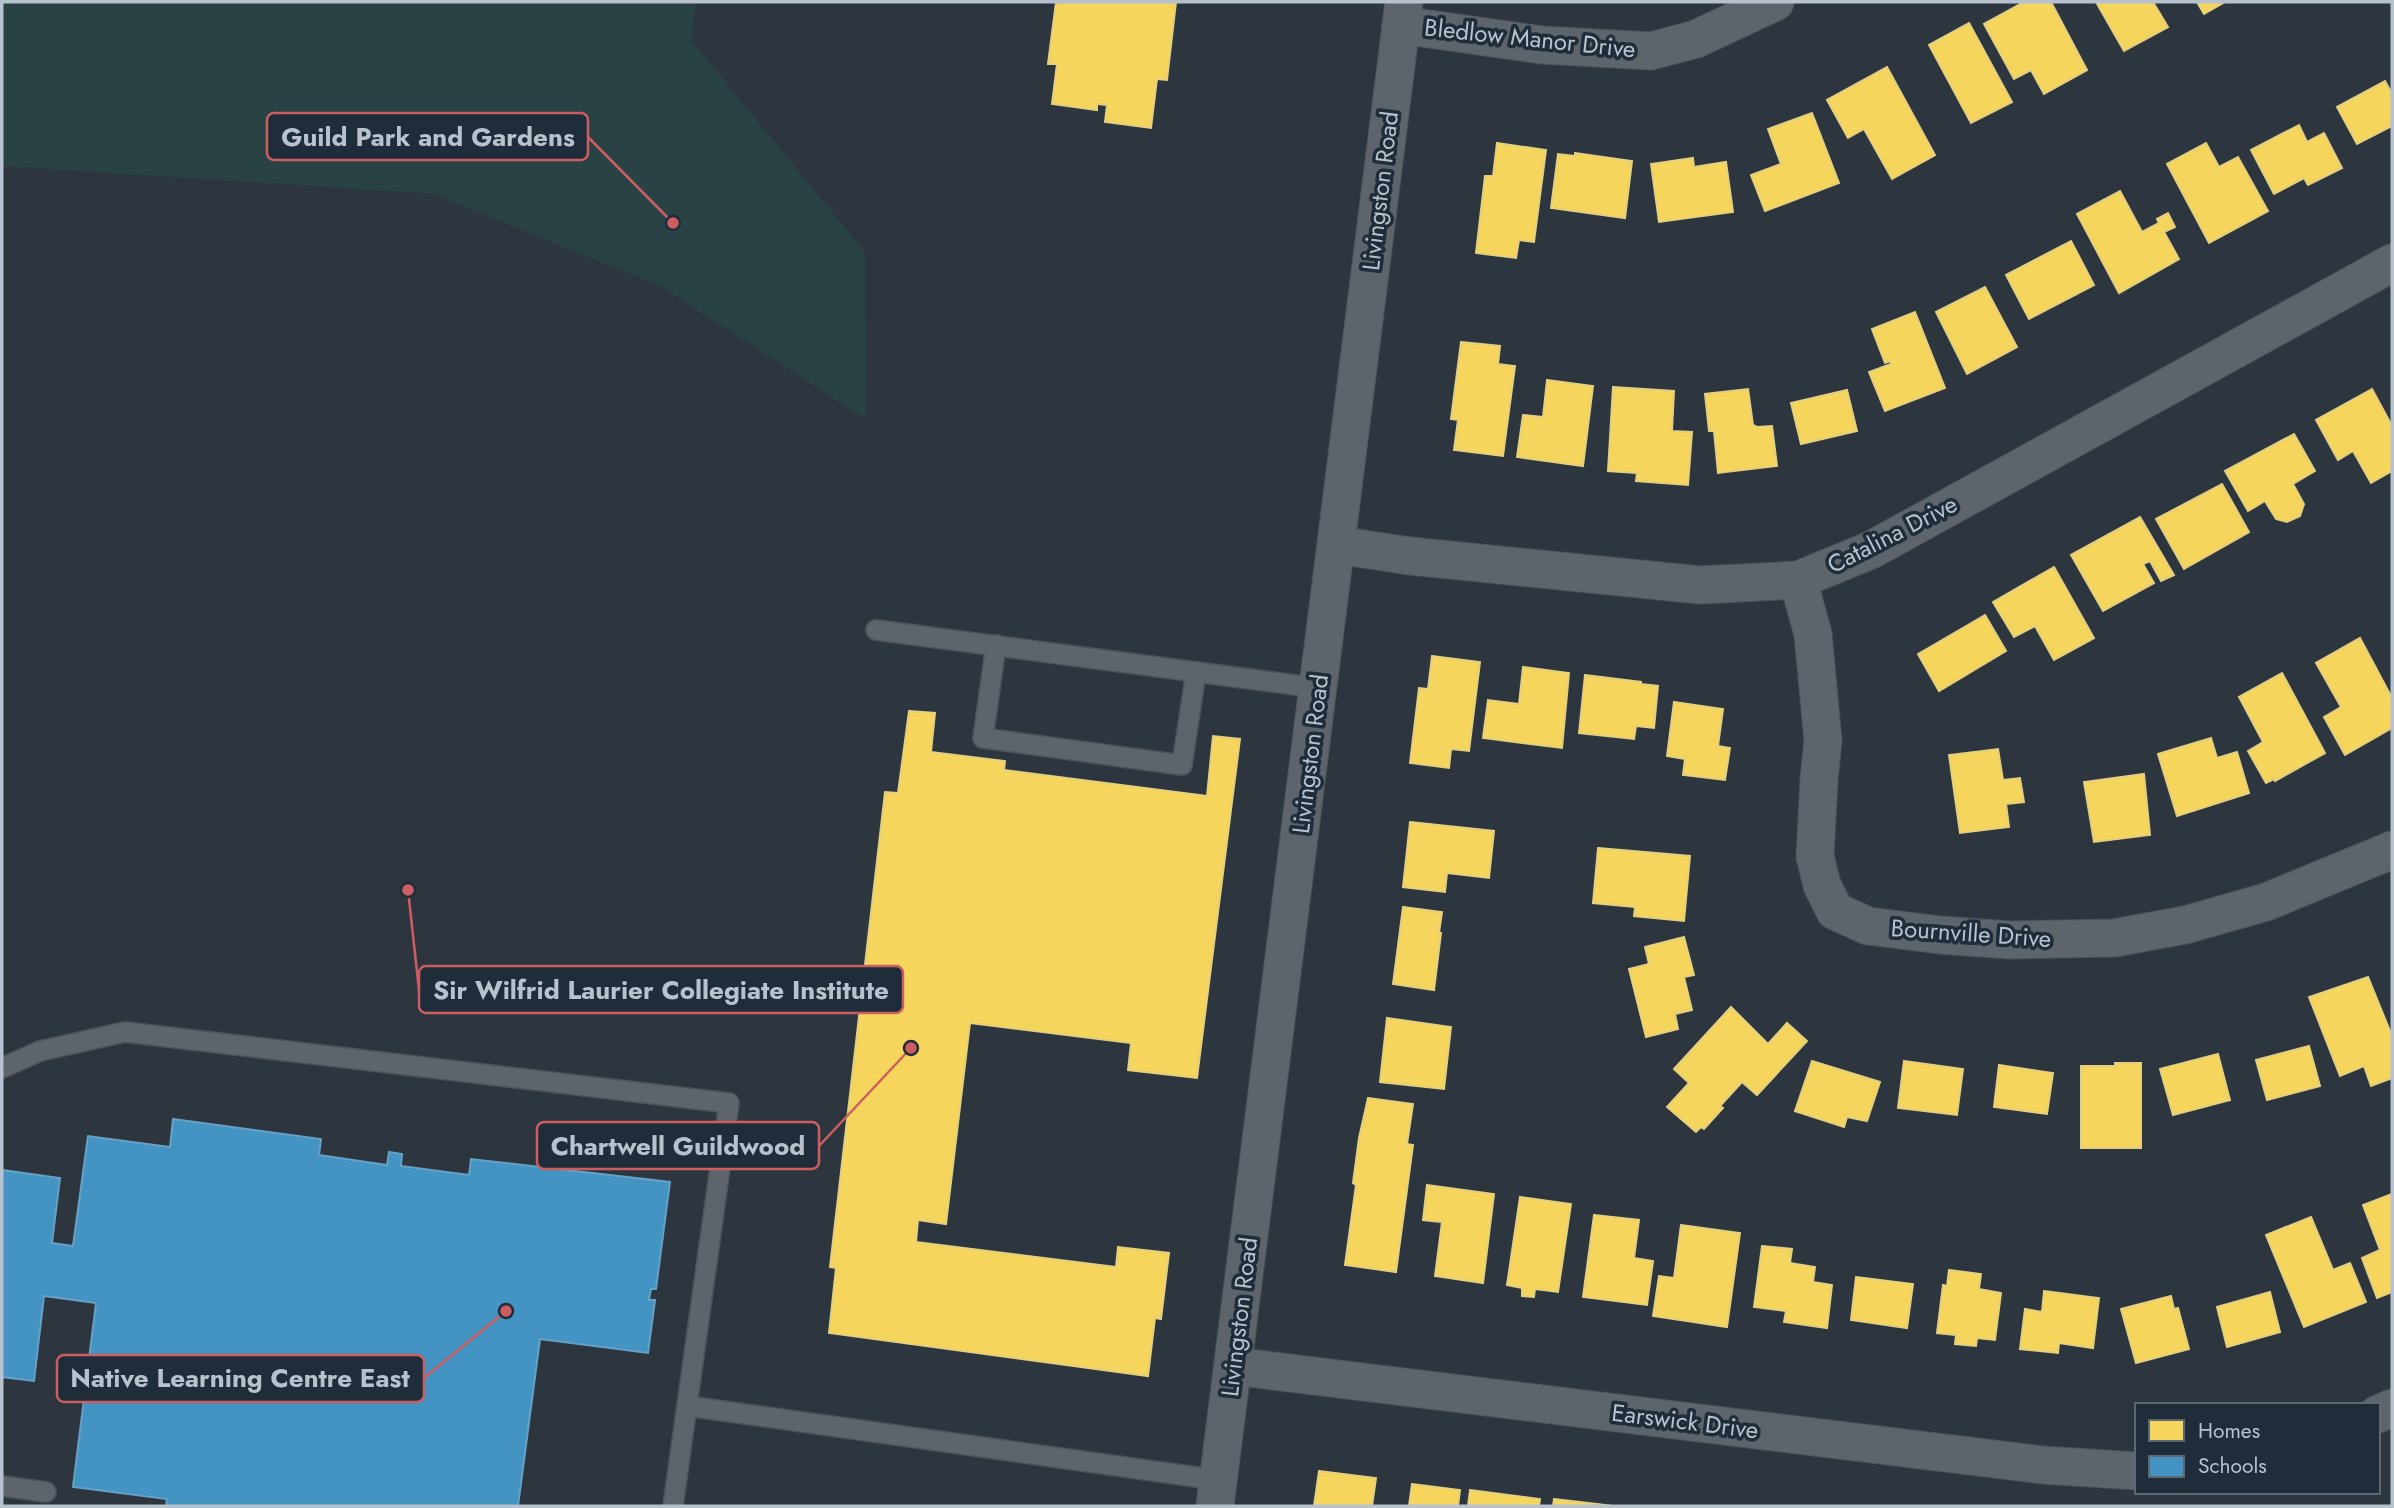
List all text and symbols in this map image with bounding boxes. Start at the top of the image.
street label: Bledlow Manor Drive [1423,10,1637,66]
street label: Livingston Road [1353,109,1407,273]
callout: Guild Park and Gardens [267,113,588,160]
text: Guild Park and Gardens [281,118,575,156]
street label: Catalina Drive [1821,486,1963,582]
street label: Livingston Road [1283,672,1337,836]
street label: Bournville Drive [1890,910,2052,956]
callout: Sir Wilfrid Laurier Collegiate Institute [419,966,903,1013]
text: Sir Wilfrid Laurier Collegiate Institute [433,971,889,1009]
callout: Chartwell Guildwood [537,1122,819,1169]
text: Chartwell Guildwood [551,1127,805,1165]
street label: Livingston Road [1212,1235,1266,1399]
callout: Native Learning Centre East [57,1355,424,1402]
text: Native Learning Centre East [70,1359,410,1397]
street label: Earswick Drive [1610,1395,1760,1447]
legend [2135,1403,2380,1494]
text: Homes [2198,1416,2260,1446]
text: Schools [2198,1451,2267,1481]

